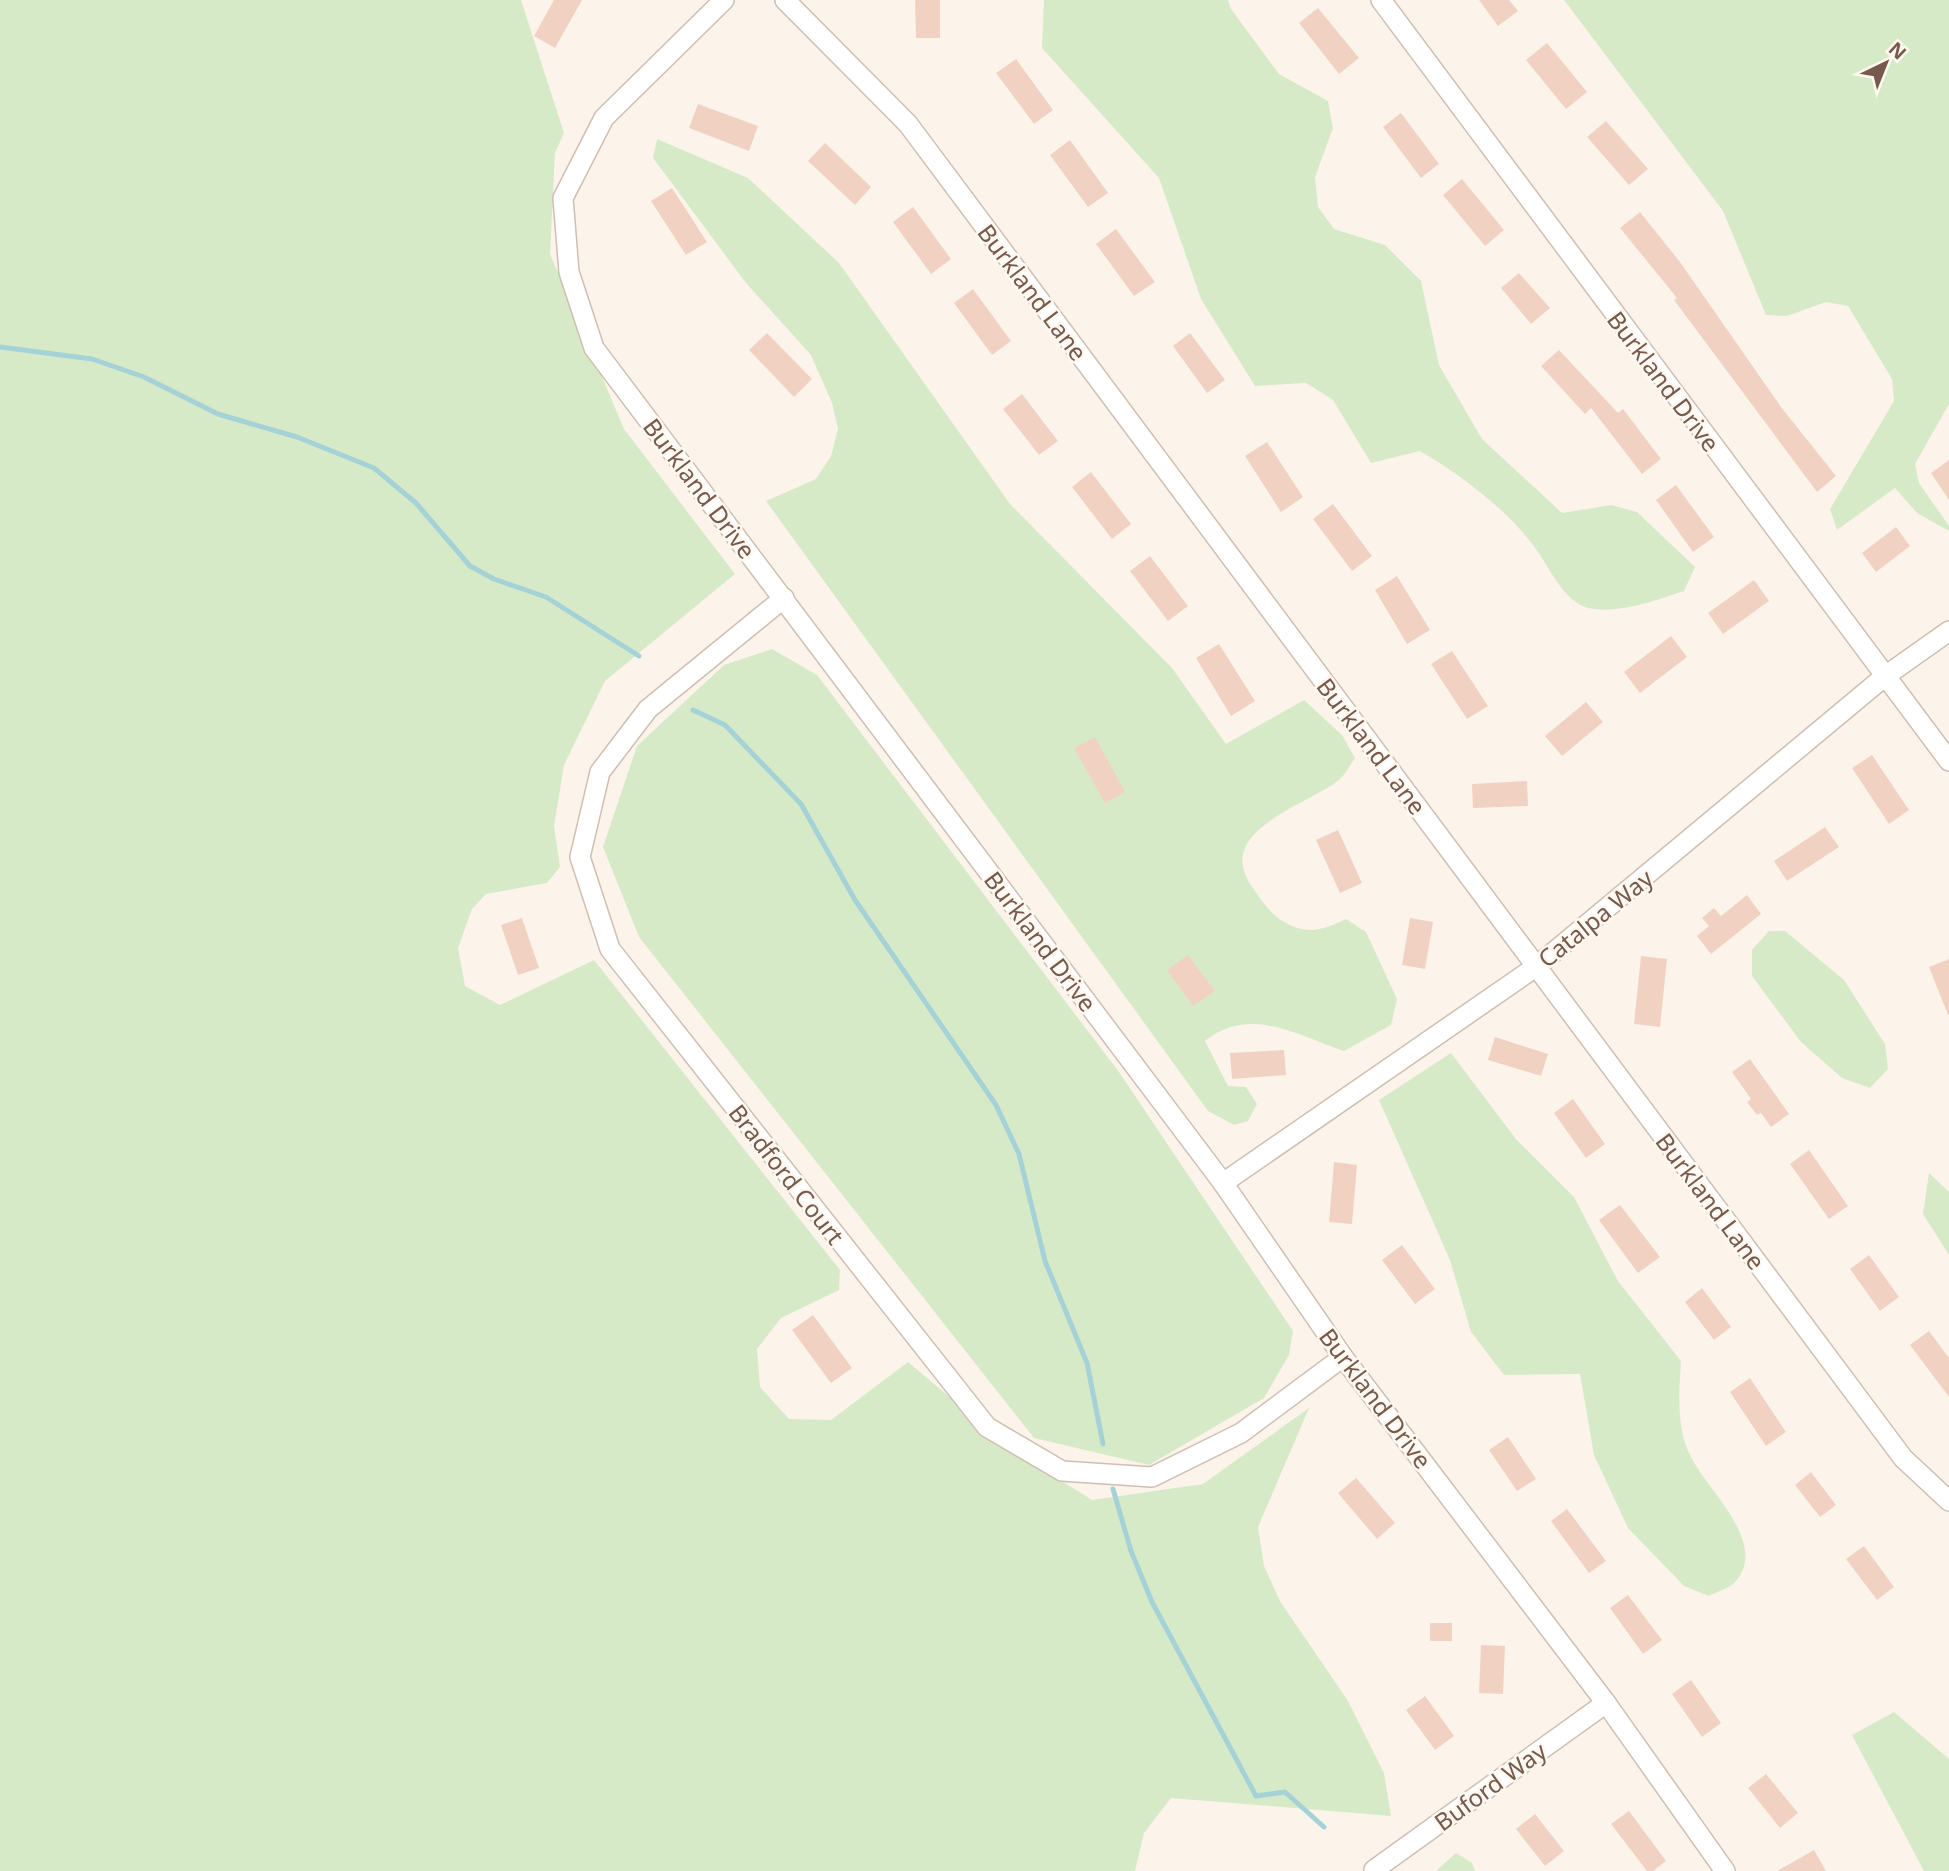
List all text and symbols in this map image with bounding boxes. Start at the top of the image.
north arrow [1851,28,1921,98]
text: N [1883,36,1912,65]
street label: Burkland Lane [971,217,1095,367]
street label: Burkland Drive [1600,304,1728,458]
street label: Burkland Drive [636,411,764,565]
street label: Burkland Lane [1310,671,1434,821]
street label: Catalpa Way [1531,861,1660,975]
street label: Burkland Drive [977,864,1105,1018]
street label: Bradford Court [722,1097,852,1251]
street label: Burkland Lane [1649,1126,1773,1276]
street label: Burkland Drive [1312,1321,1440,1475]
street label: Buford Way [1427,1734,1553,1838]

